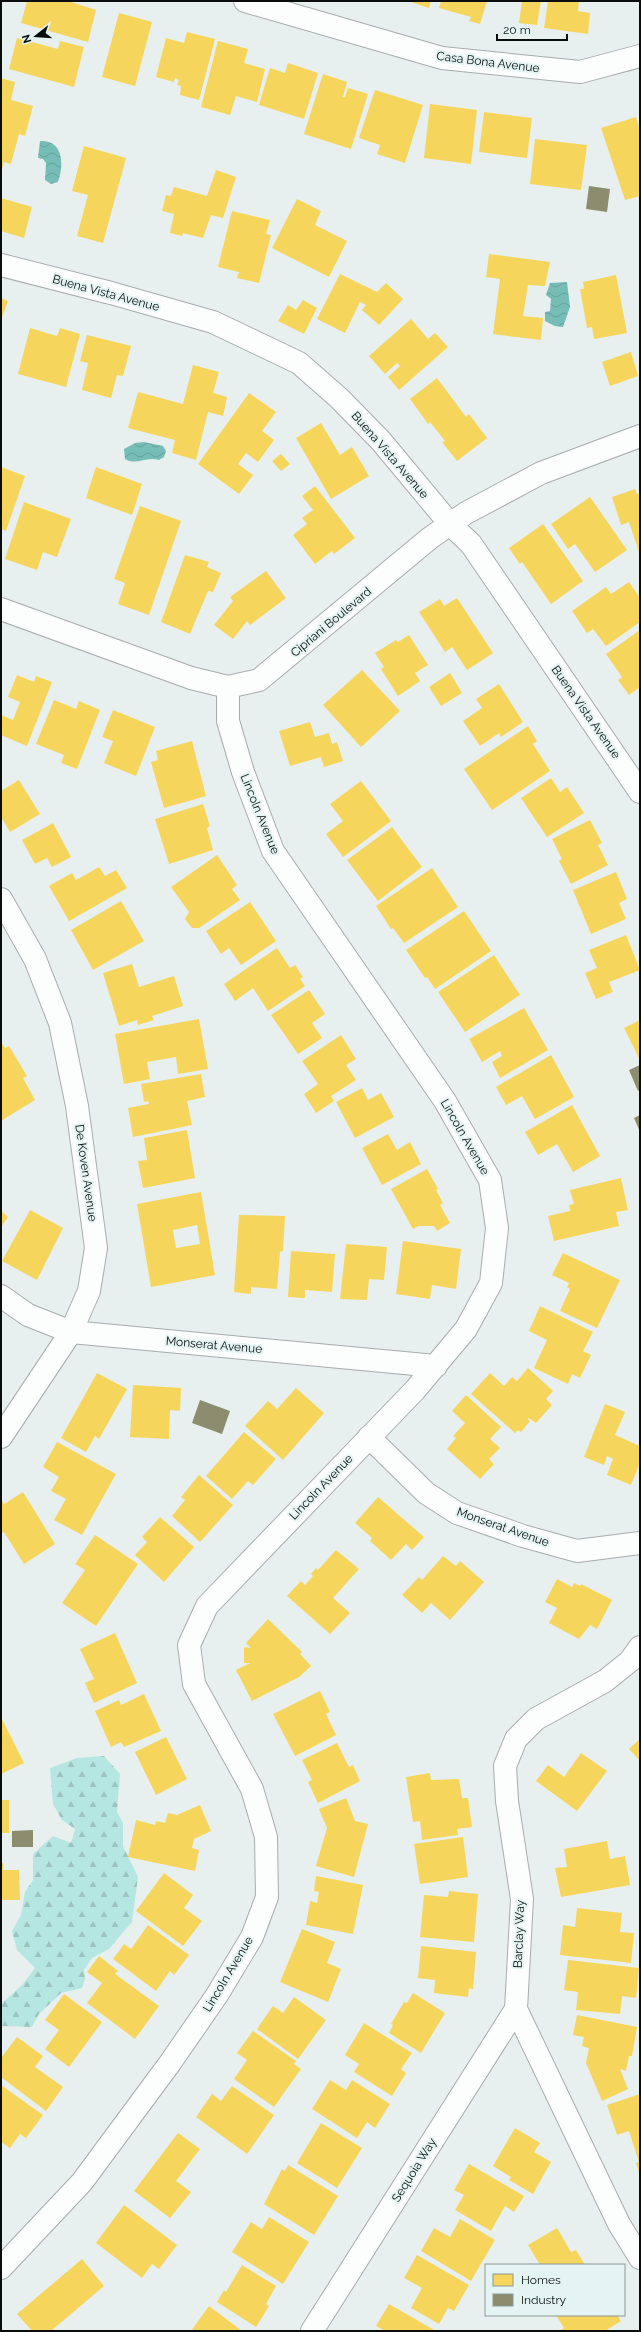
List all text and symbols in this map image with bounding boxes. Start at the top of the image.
north arrow [16,16,56,56]
scale bar [497,16,567,42]
text: 20 m [503,23,531,37]
text: N [19,33,34,45]
street label: Casa Bona Avenue [436,49,540,75]
street label: Buena Vista Avenue [51,272,161,314]
street label: Buena Vista Avenue [349,409,431,501]
street label: Cipriani Boulevard [288,584,374,660]
street label: Buena Vista Avenue [549,663,623,761]
street label: Lincoln Avenue [238,772,282,856]
street label: Lincoln Avenue [438,1097,492,1177]
street label: De Koven Avenue [72,1124,100,1222]
street label: Monserat Avenue [165,1334,263,1356]
street label: Lincoln Avenue [286,1451,356,1523]
street label: Monserat Avenue [455,1505,551,1549]
street label: Barclay Way [511,1899,527,1968]
street label: Lincoln Avenue [200,1934,256,2014]
street label: Sequoia Way [389,2135,439,2204]
legend [485,2264,625,2316]
text: Homes [521,2273,561,2287]
text: Industry [521,2293,567,2307]

